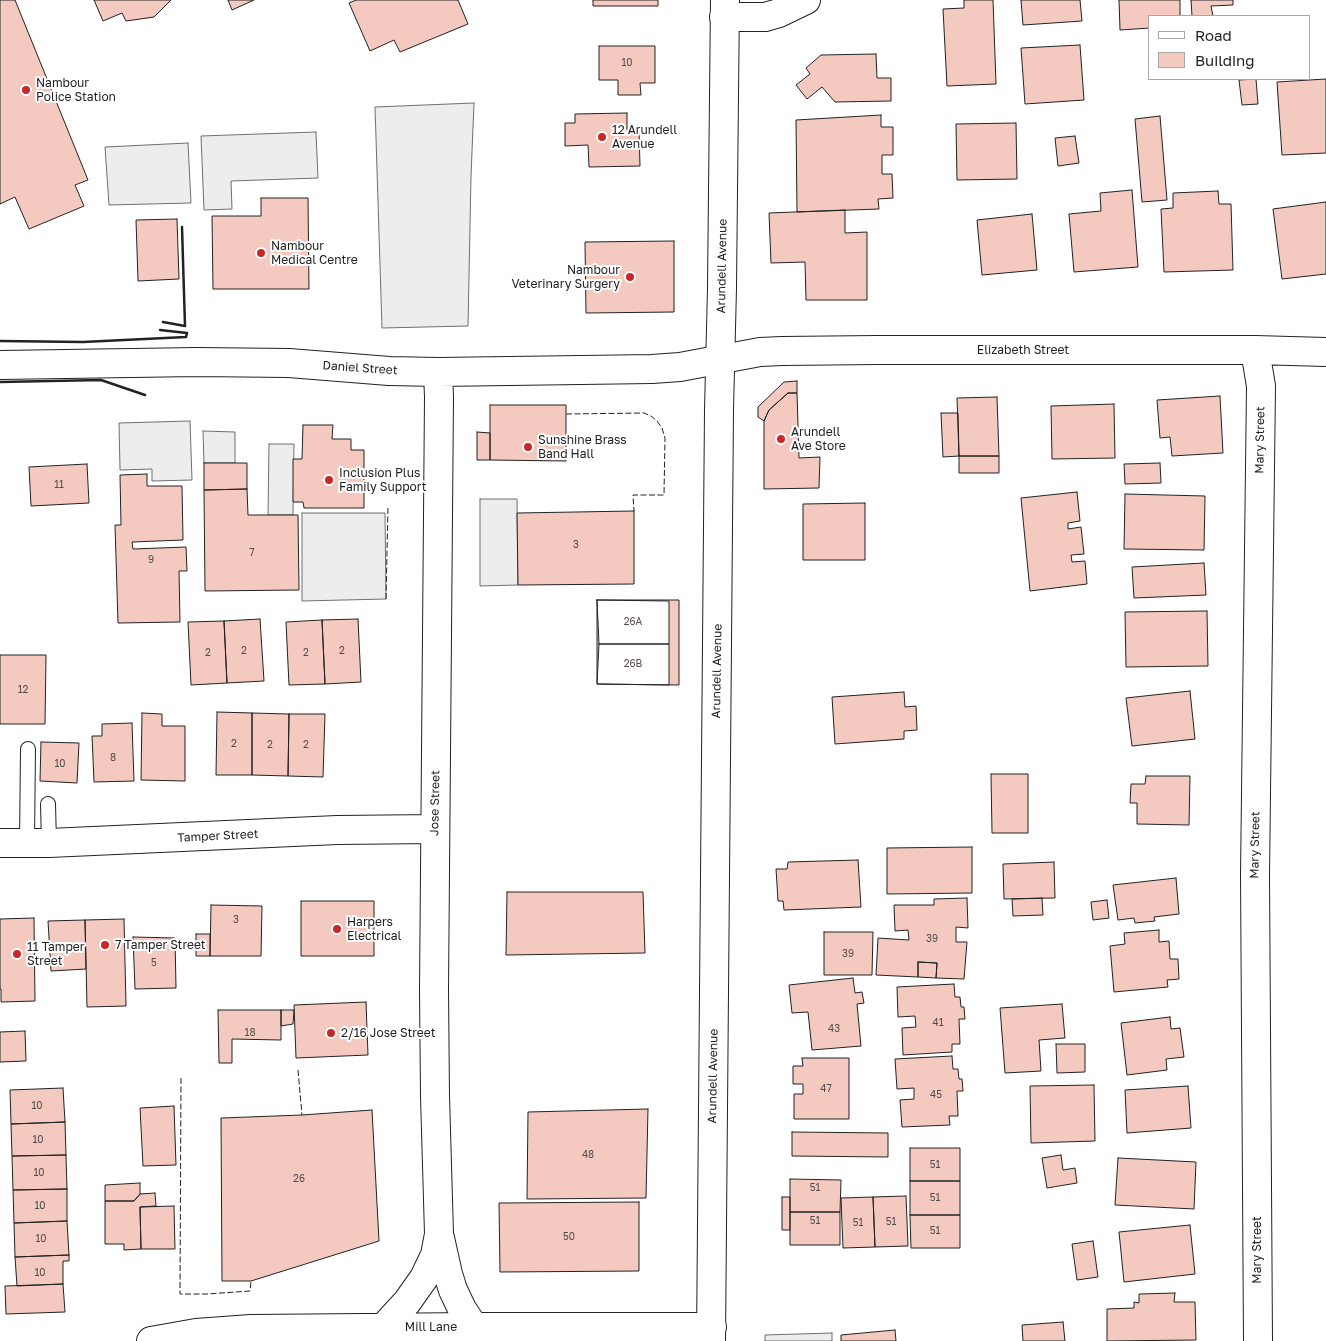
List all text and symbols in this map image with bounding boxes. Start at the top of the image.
legend [1148,15,1311,80]
text: Road [1195,26,1232,44]
text: Building [1195,51,1255,69]
house number: 10 [621,57,633,69]
place label: Nambour Police Station [36,76,116,104]
marker: Nambour Police Station [20,84,32,96]
place label: 12 Arundell Avenue [612,123,677,151]
marker: 12 Arundell Avenue [596,131,608,143]
street label: Arundell Avenue [714,219,730,313]
place label: Nambour Medical Centre [271,239,358,267]
marker: Nambour Medical Centre [255,247,267,259]
place label: Nambour Veterinary Surgery [512,263,620,291]
marker: Nambour Veterinary Surgery [624,271,636,283]
street label: Elizabeth Street [977,343,1069,357]
street label: Daniel Street [322,358,398,378]
street label: Mary Street [1252,406,1268,474]
place label: Arundell Ave Store [791,425,846,453]
place label: Sunshine Brass Band Hall [538,433,627,461]
marker: Arundell Ave Store [775,433,787,445]
marker: Sunshine Brass Band Hall [522,441,534,453]
place label: Inclusion Plus Family Support [339,466,426,494]
marker: Inclusion Plus Family Support [323,474,335,486]
house number: 11 [54,479,64,491]
house number: 3 [573,539,579,551]
house number: 7 [249,547,255,559]
house number: 9 [148,554,154,566]
house number: 26A [624,616,642,628]
street label: Arundell Avenue [709,624,725,718]
house number: 2 [241,645,247,657]
house number: 2 [339,645,345,657]
house number: 2 [205,647,211,659]
house number: 2 [303,647,309,659]
house number: 26B [624,658,642,670]
house number: 12 [18,684,28,696]
house number: 2 [231,738,237,750]
house number: 2 [267,739,273,751]
house number: 2 [303,739,309,751]
house number: 8 [110,752,116,764]
house number: 10 [54,758,66,770]
street label: Jose Street [427,770,443,836]
street label: Mary Street [1247,811,1263,879]
street label: Tamper Street [177,827,259,845]
house number: 3 [233,914,239,926]
place label: Harpers Electrical [347,915,401,943]
marker: Harpers Electrical [331,923,343,935]
house number: 39 [926,933,938,945]
place label: 7 Tamper Street [115,938,206,952]
marker: 7 Tamper Street [99,939,111,951]
place label: 11 Tamper Street [27,940,84,968]
marker: 11 Tamper Street [11,948,23,960]
house number: 39 [842,948,854,960]
house number: 5 [151,957,157,969]
house number: 41 [933,1017,943,1029]
house number: 43 [828,1023,840,1035]
place label: 2/16 Jose Street [341,1026,435,1040]
house number: 18 [245,1027,255,1039]
marker: 2/16 Jose Street [325,1027,337,1039]
street label: Arundell Avenue [705,1029,721,1123]
house number: 47 [820,1083,832,1095]
house number: 45 [930,1089,942,1101]
house number: 10 [31,1100,43,1112]
house number: 10 [32,1134,44,1146]
house number: 48 [582,1149,594,1161]
house number: 51 [930,1159,940,1171]
house number: 10 [33,1167,45,1179]
house number: 26 [293,1173,305,1185]
house number: 51 [810,1182,820,1194]
house number: 51 [930,1192,940,1204]
house number: 10 [34,1200,46,1212]
house number: 51 [810,1215,820,1227]
house number: 51 [886,1216,896,1228]
street label: Mary Street [1250,1216,1264,1284]
house number: 51 [853,1217,863,1229]
house number: 51 [930,1225,940,1237]
house number: 50 [563,1231,575,1243]
house number: 10 [35,1233,47,1245]
house number: 10 [34,1267,46,1279]
street label: Mill Lane [405,1320,457,1334]

